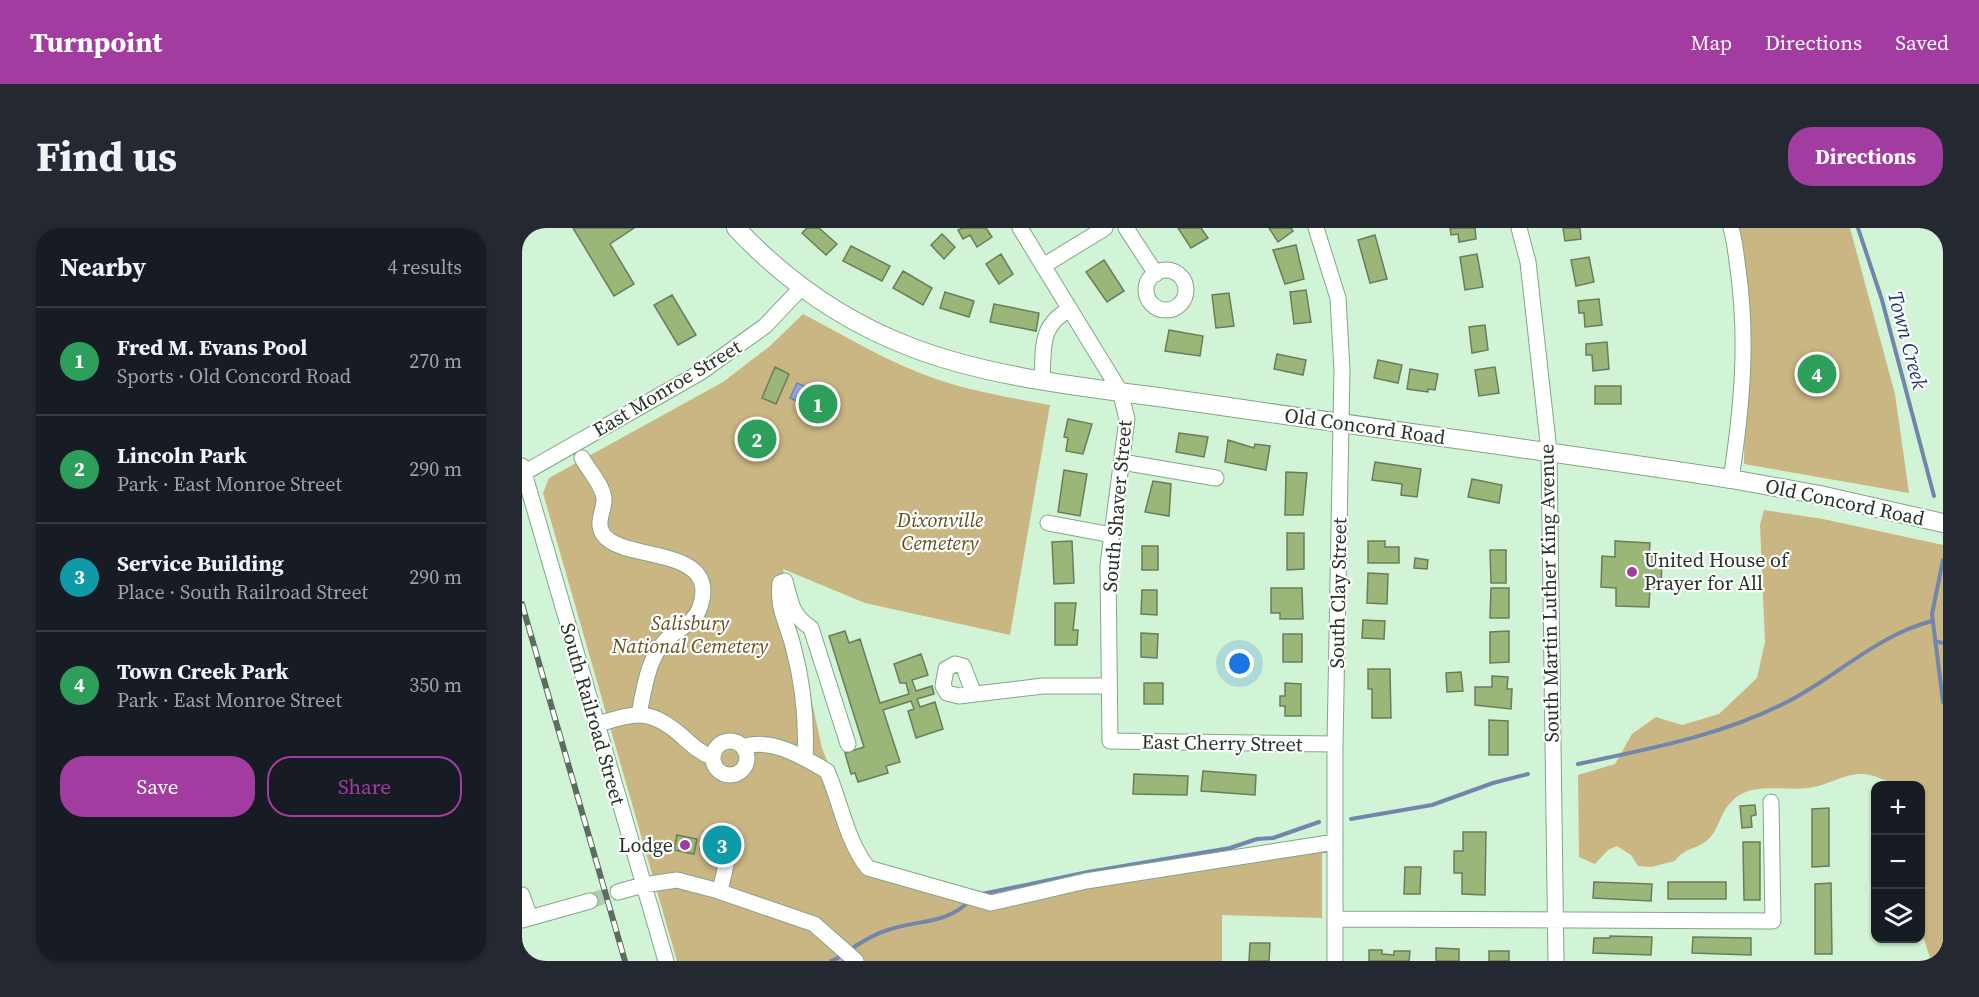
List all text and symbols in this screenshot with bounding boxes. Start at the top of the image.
text: Turnpoint [30,23,162,61]
text: Map [1691,28,1732,57]
text: Directions [1765,28,1862,57]
text: Saved [1895,28,1949,57]
text: Find us [36,127,177,185]
button: Directions [1788,127,1943,186]
text: Nearby [60,249,146,285]
text: 4 results [387,253,462,281]
water label: Town Creek [1881,288,1935,392]
text: Fred M. Evans Pool [117,332,307,362]
street label: East Monroe Street [588,332,747,443]
text: 1 [74,347,85,375]
text: 270 m [409,347,462,375]
pin: 4 [1798,352,1836,396]
text: Sports · Old Concord Road [117,362,351,390]
pin: 1 [798,382,838,426]
street label: Old Concord Road [1283,401,1448,451]
pin: 2 [738,416,776,462]
street label: South Shaver Street [1096,418,1139,593]
text: Lincoln Park [117,440,247,470]
street label: South Martin Luther King Avenue [1532,443,1566,743]
text: 2 [74,455,85,483]
text: 290 m [409,455,462,483]
text: Park · East Monroe Street [117,470,342,498]
street label: Old Concord Road [1763,471,1928,533]
park label: Dixonville Cemetery [896,506,983,557]
street label: South Clay Street [1323,517,1353,669]
place label: United House of Prayer for All [1644,546,1790,597]
text: Service Building [117,548,284,578]
text: 3 [74,563,85,591]
text: 290 m [409,563,462,591]
marker: United House of Prayer for All [1625,565,1639,579]
text: Place · South Railroad Street [117,578,368,606]
park label: Salisbury National Cemetery [611,609,768,660]
street label: South Railroad Street [554,620,633,809]
your location [1225,649,1254,678]
text: Town Creek Park [117,656,289,686]
text: 4 [74,671,85,699]
text: 350 m [409,671,462,699]
text: Park · East Monroe Street [117,686,342,714]
street label: East Cherry Street [1141,728,1303,758]
button: Save [60,756,255,817]
button: Share [267,756,462,817]
map controls [1871,781,1925,943]
button: + [1871,781,1925,835]
pin: 3 [702,822,742,868]
place label: Lodge [619,831,673,859]
button: − [1871,835,1925,889]
marker: Lodge [678,838,692,852]
button: layers [1871,889,1925,943]

